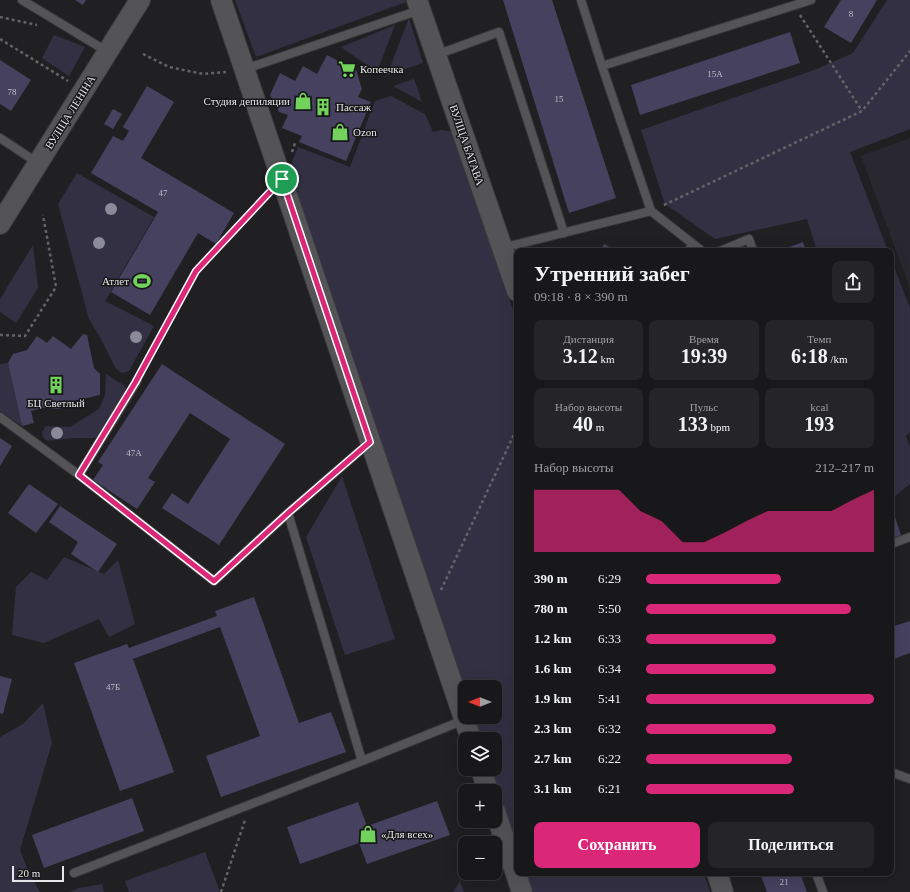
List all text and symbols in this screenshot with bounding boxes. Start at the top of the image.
house number: 8 [849,9,854,19]
supermarket icon: Копеечка [337,59,357,79]
place label: Копеечка [360,63,403,75]
house number: 15А [707,69,723,79]
street label: ВУЛІЦА ЛЕНІНА [43,73,97,151]
house number: 78 [8,87,17,97]
shop icon: Студия депиляции [293,91,313,111]
house number: 15 [555,94,564,104]
place label: Студия депиляции [204,95,290,107]
building icon: Пассаж [313,97,333,117]
place label: Пассаж [336,101,372,113]
street label: ВУЛІЦА БАТАВА [448,103,486,187]
shop icon: Ozon [330,122,350,142]
place label: Ozon [353,126,377,138]
pin [265,162,299,196]
icon: arrive [271,168,293,190]
house number: 47 [159,188,168,198]
text: Утренний забег [534,261,690,286]
button: share [832,261,874,303]
sports icon: Атлет [132,271,152,291]
place label: Атлет [102,275,129,287]
text: 09:18 · 8 × 390 m [534,289,628,304]
text: Дистанция [563,333,614,345]
text: Время [689,333,719,345]
text: Темп [807,333,831,345]
text: 3.12 [563,345,598,367]
text: 19:39 [681,345,727,367]
text: 6:18 [791,345,828,367]
text: km [598,353,615,365]
text: /km [828,353,848,365]
building icon: БЦ Светлый [46,375,66,395]
place label: БЦ Светлый [27,397,85,409]
text: Набор высоты [555,401,622,413]
text: Пульс [690,401,718,413]
text: kcal [810,401,828,413]
text: 40 [573,413,593,435]
text: 133 [678,413,708,435]
text: 193 [804,413,834,435]
text: m [593,421,604,433]
text: bpm [708,421,730,433]
house number: 47А [126,448,142,458]
text: Набор высоты [534,460,613,475]
text: 212–217 m [815,460,874,475]
text: 390 m [534,571,568,586]
text: 6:29 [598,571,621,586]
text: 780 m [534,601,568,616]
text: 5:50 [598,601,621,616]
text: 1.2 km [534,631,572,646]
text: 6:33 [598,631,621,646]
text: 1.6 km [534,661,572,676]
text: 6:34 [598,661,621,676]
north arrow [458,680,502,724]
map controls [458,680,502,880]
house number: 47Б [106,682,120,692]
text: 1.9 km [534,691,572,706]
text: 5:41 [598,691,621,706]
text: 2.3 km [534,721,572,736]
text: 6:32 [598,721,621,736]
button: layers [458,732,502,776]
text: 2.7 km [534,751,572,766]
text: 6:22 [598,751,621,766]
text: 3.1 km [534,781,572,796]
text: 6:21 [598,781,621,796]
button: + [458,784,502,828]
button: Сохранить [534,822,700,868]
button: Поделиться [708,822,874,868]
shop icon: «Для всех» [358,824,378,844]
place label: «Для всех» [381,828,433,840]
button: − [458,836,502,880]
scale bar [12,864,64,883]
text: 20 m [18,867,40,879]
house number: 21 [780,877,789,887]

